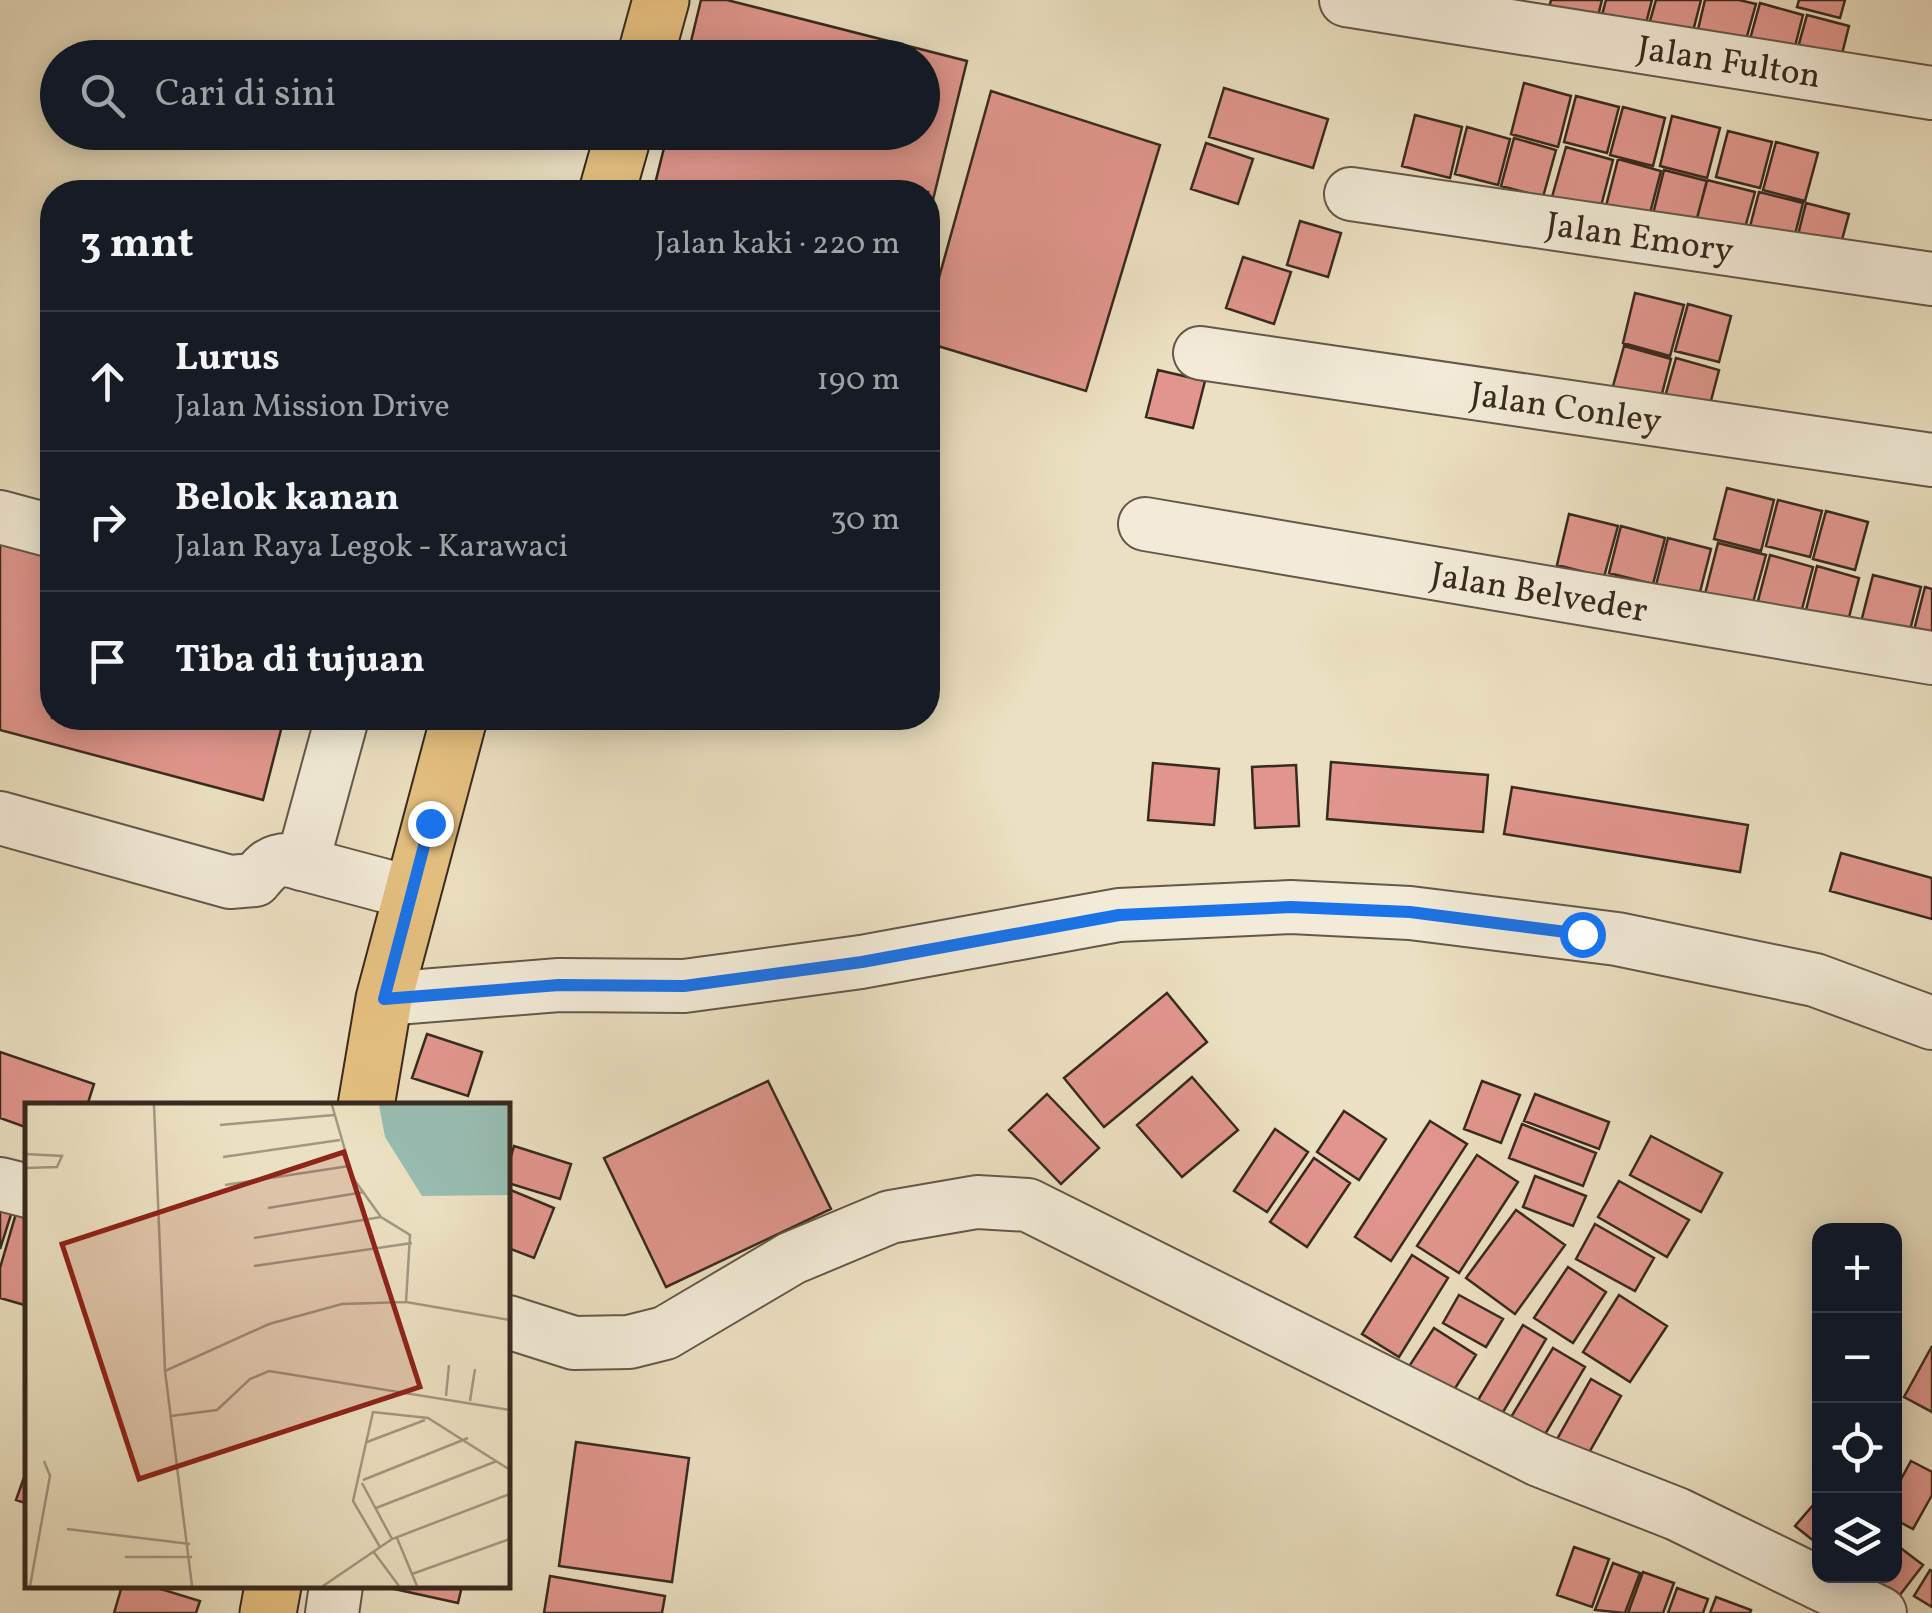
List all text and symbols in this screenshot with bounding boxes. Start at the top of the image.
street label: Jalan Fulton [1634,26,1824,102]
search box [40,40,940,150]
icon: search [75,68,130,123]
text: Cari di sini [155,69,336,122]
street label: Jalan Emory [1542,202,1737,277]
text: 3 mnt [80,216,194,275]
text: Jalan kaki · 220 m [655,223,900,267]
text: Lurus [175,333,280,386]
icon: ahead [80,354,135,409]
text: 190 m [816,359,900,403]
street label: Jalan Conley [1467,372,1665,447]
text: Jalan Mission Drive [175,386,450,430]
text: Belok kanan [175,473,400,526]
icon: right [80,494,135,549]
text: 30 m [830,499,900,543]
text: Jalan Raya Legok - Karawaci [175,526,568,570]
street label: Jalan Belveder [1427,552,1651,636]
icon: arrive [80,634,135,689]
text: Tiba di tujuan [175,635,425,688]
route end [408,801,454,847]
route start [1560,912,1606,958]
inset map [25,1103,510,1588]
map controls [1812,1223,1902,1583]
button: + [1812,1223,1902,1313]
button: − [1812,1313,1902,1403]
button: locate [1812,1403,1902,1493]
button: layers [1812,1493,1902,1583]

